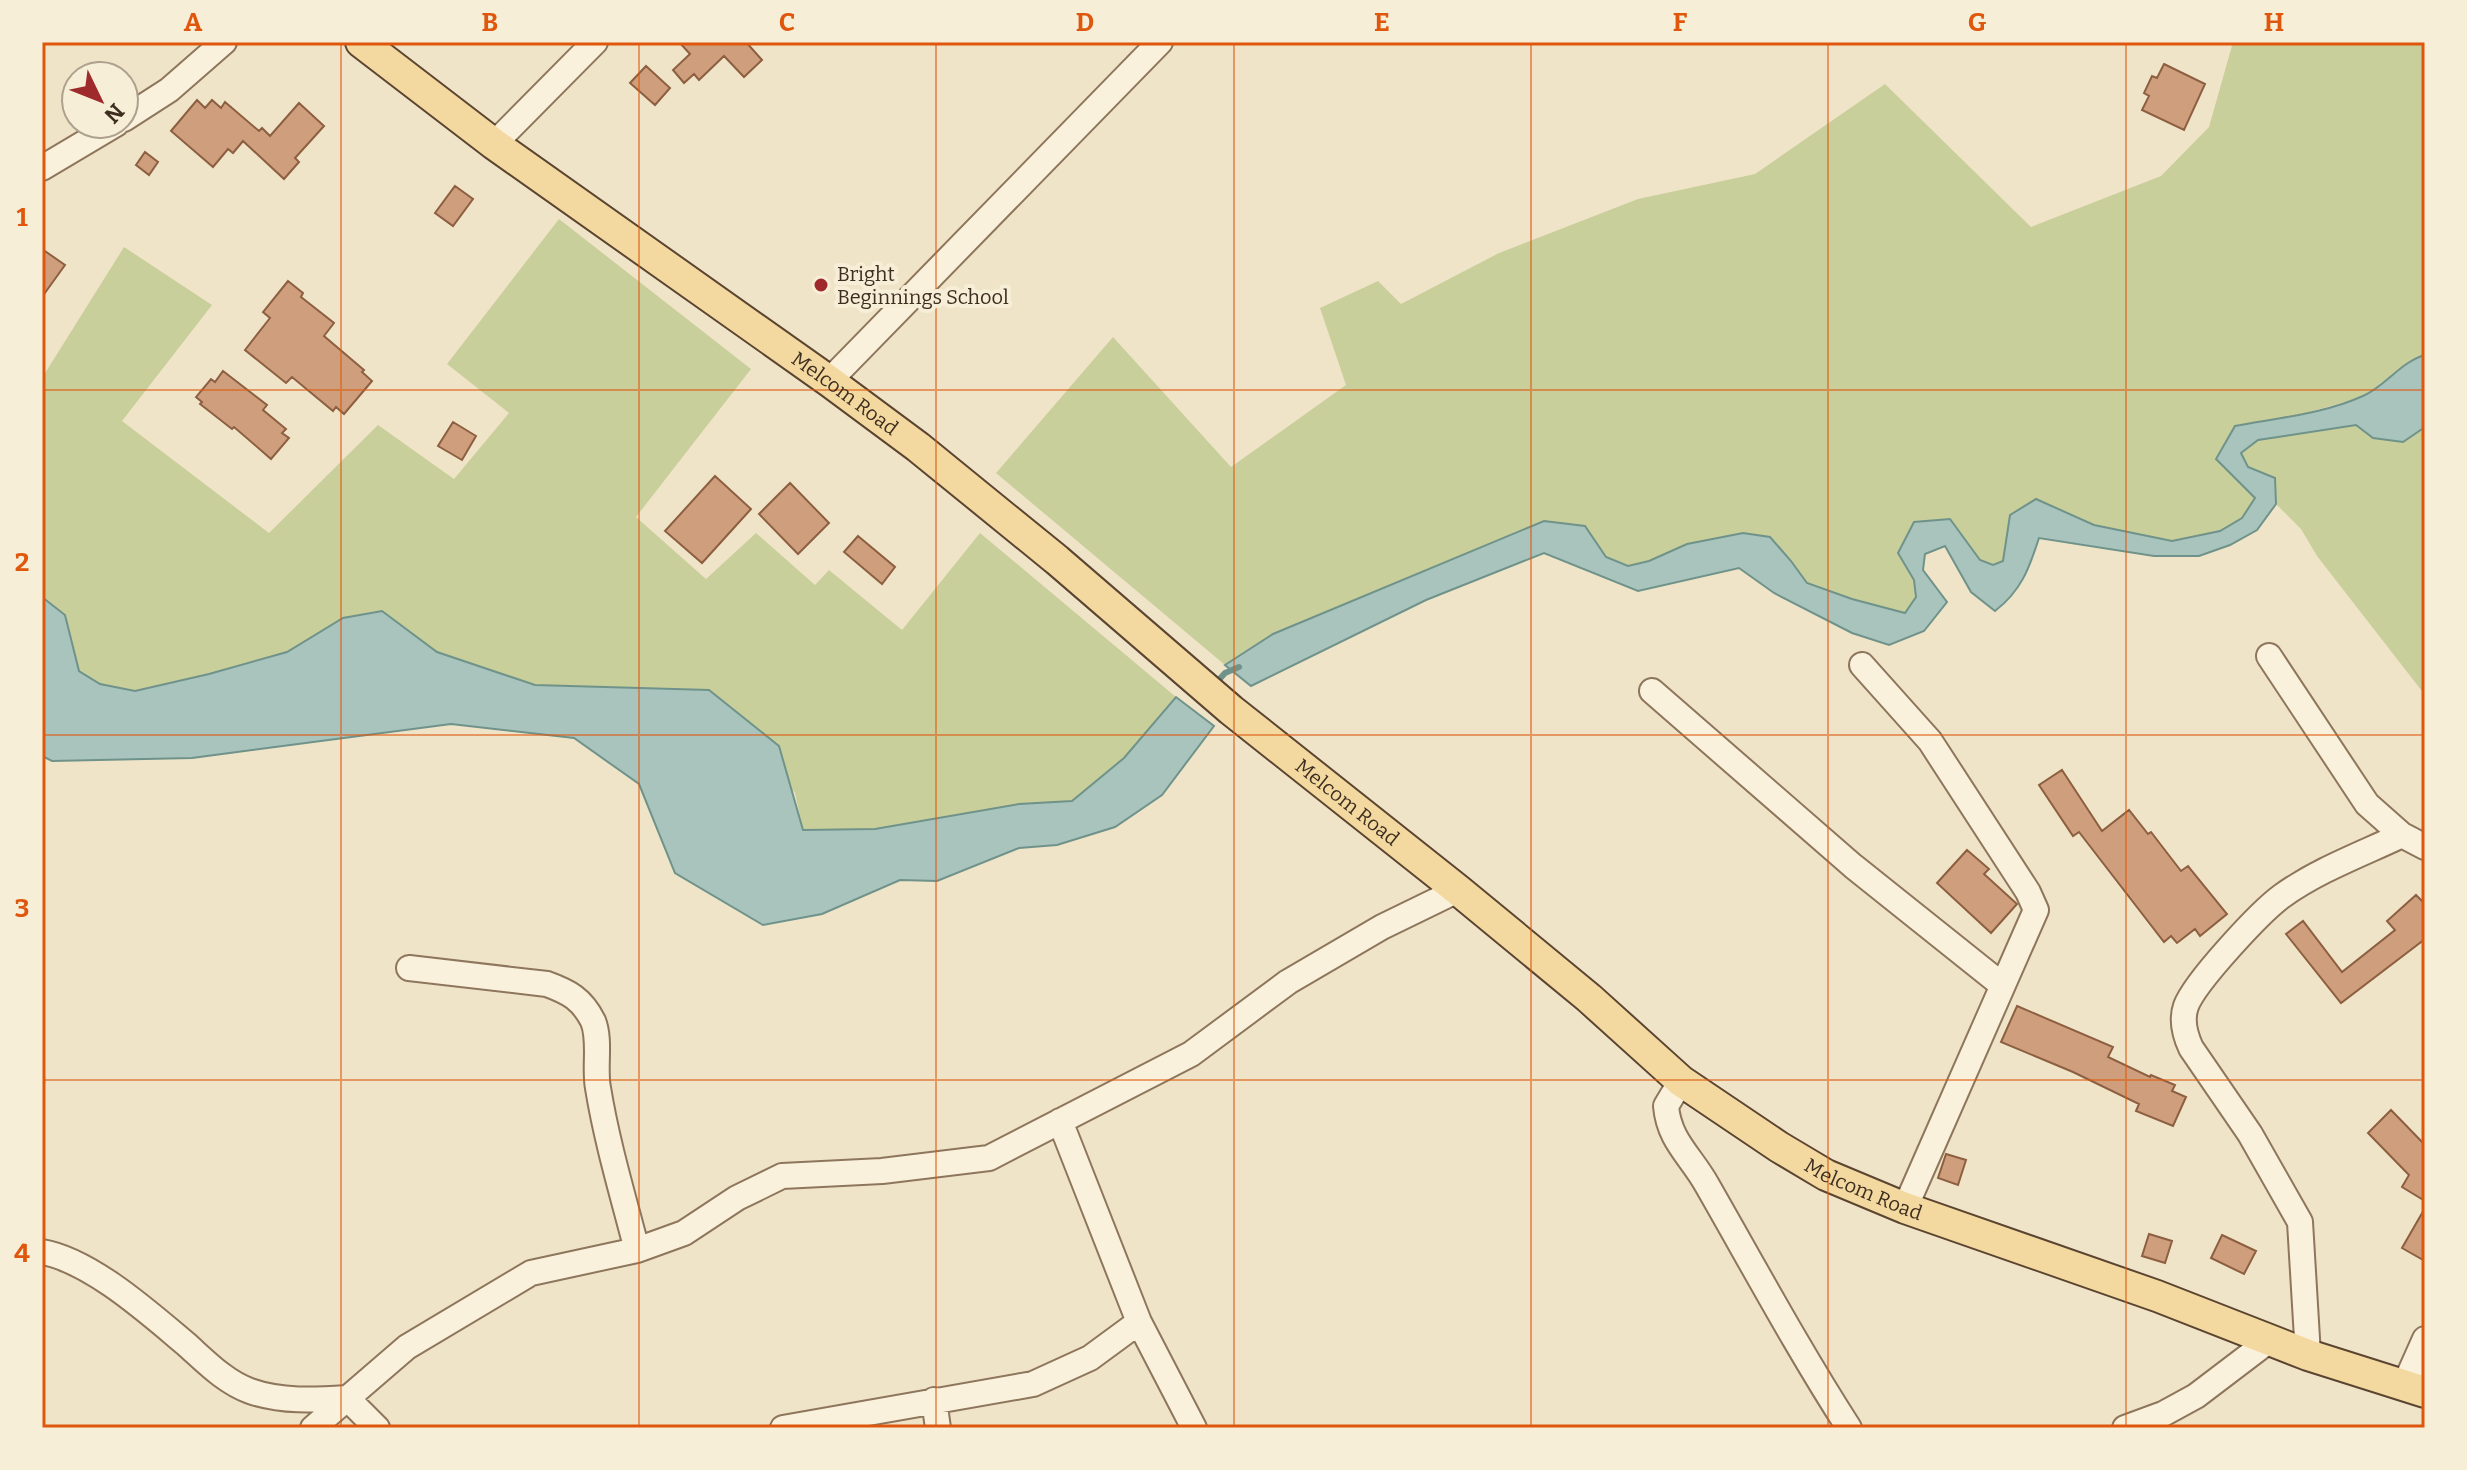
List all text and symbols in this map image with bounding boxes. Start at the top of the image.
text: A [184,7,203,38]
text: B [482,7,498,38]
text: C [779,7,795,38]
text: D [1076,7,1094,38]
text: E [1374,7,1390,38]
text: F [1673,7,1688,38]
text: G [1968,7,1987,38]
text: H [2264,7,2284,38]
north arrow [60,60,140,140]
text: N [99,98,130,129]
text: 1 [16,202,28,233]
place label: Bright Beginnings School [837,262,1009,309]
marker: Bright Beginnings School [812,276,830,294]
street label: Melcom Road [787,346,903,440]
text: 2 [15,547,29,578]
street label: Melcom Road [1291,754,1404,851]
text: 3 [15,893,29,924]
street label: Melcom Road [1800,1153,1925,1225]
text: 4 [14,1238,30,1269]

